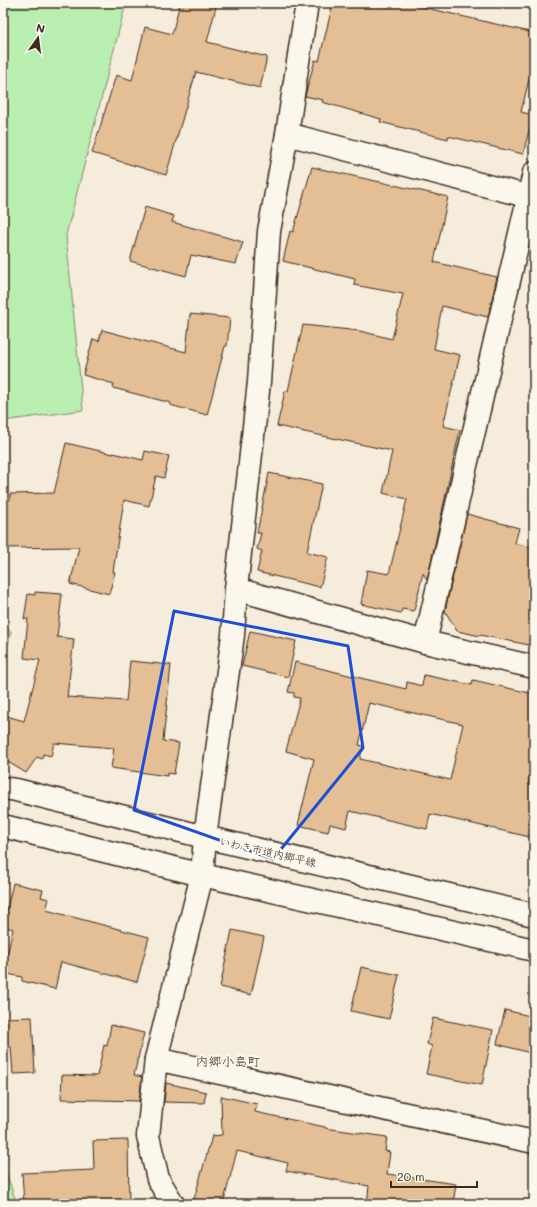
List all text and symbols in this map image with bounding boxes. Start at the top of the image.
north arrow [18,18,58,58]
text: N [35,20,46,36]
street label: いわき市道内郷平線 [218,833,318,870]
district label: 内郷小島町 [195,1052,261,1069]
scale bar [391,1163,477,1189]
text: 20 m [397,1168,425,1184]

